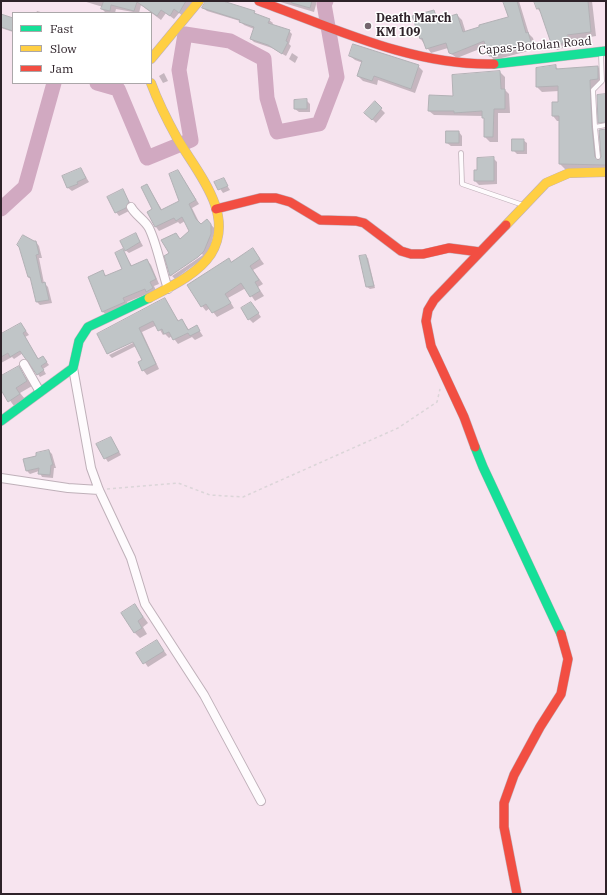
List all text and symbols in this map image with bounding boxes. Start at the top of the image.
legend [12,12,152,84]
place label: Death March KM 109 [376,12,452,40]
text: Fast [50,21,74,36]
marker: Death March KM 109 [363,21,373,31]
street label: Capas-Botolan Road [478,34,592,58]
text: Slow [50,41,77,56]
text: Jam [50,61,73,76]

